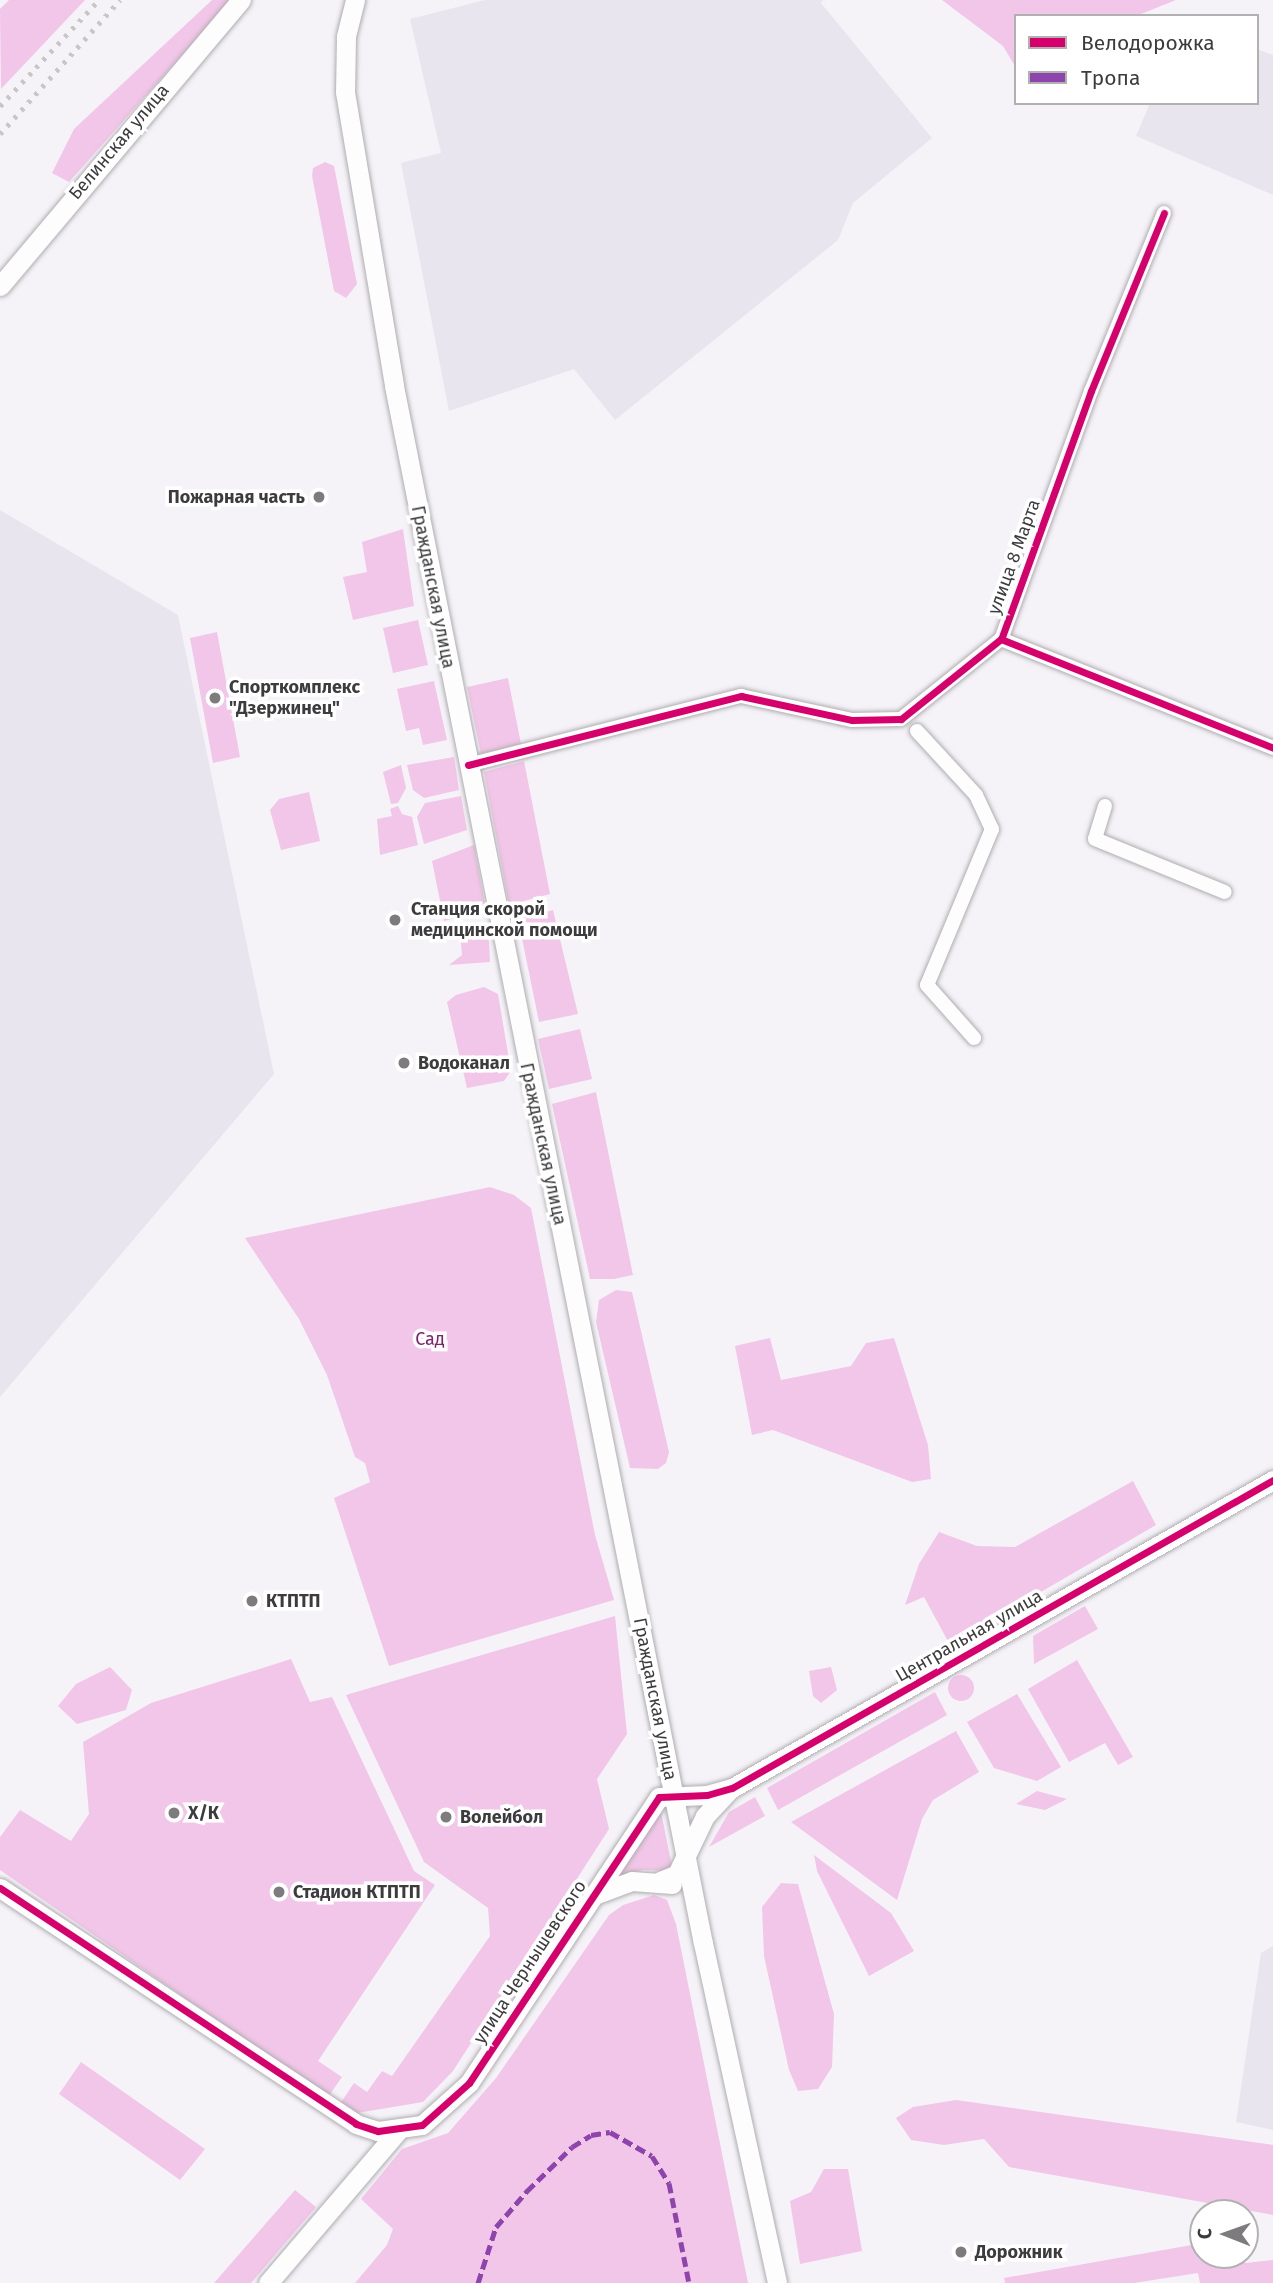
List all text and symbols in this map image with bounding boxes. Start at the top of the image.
legend [1014,14,1259,105]
text: Велодорожка [1081,30,1215,56]
text: Тропа [1081,65,1140,91]
street label: Белинская улица [64,80,174,204]
place label: Пожарная часть [168,486,305,508]
marker: Пожарная часть [311,489,327,505]
street label: улица 8 Марта [983,497,1045,617]
street label: Гражданская улица [407,504,459,670]
place label: Спорткомплекс "Дзержинец" [229,677,360,720]
marker: Спорткомплекс "Дзержинец" [207,690,223,706]
place label: Станция скорой медицинской помощи [411,899,598,942]
marker: Станция скорой медицинской помощи [385,910,405,930]
place label: Водоканал [418,1052,510,1074]
marker: Водоканал [396,1055,412,1071]
street label: Гражданская улица [515,1061,571,1227]
park label: Сад [415,1328,445,1350]
street label: Центральная улица [892,1585,1046,1687]
place label: КТПТП [266,1590,321,1612]
marker: КТПТП [244,1593,260,1609]
street label: Гражданская улица [629,1616,681,1782]
place label: Х/К [188,1802,219,1824]
marker: Х/К [166,1805,182,1821]
place label: Волейбол [460,1806,543,1828]
marker: Волейбол [438,1809,454,1825]
street label: улица Чернышевского [469,1876,591,2048]
place label: Стадион КТПТП [293,1881,421,1903]
marker: Стадион КТПТП [271,1884,287,1900]
north arrow [1189,2199,1259,2269]
text: С [1193,2228,1216,2239]
place label: Дорожник [975,2241,1063,2263]
marker: Дорожник [953,2244,969,2260]

